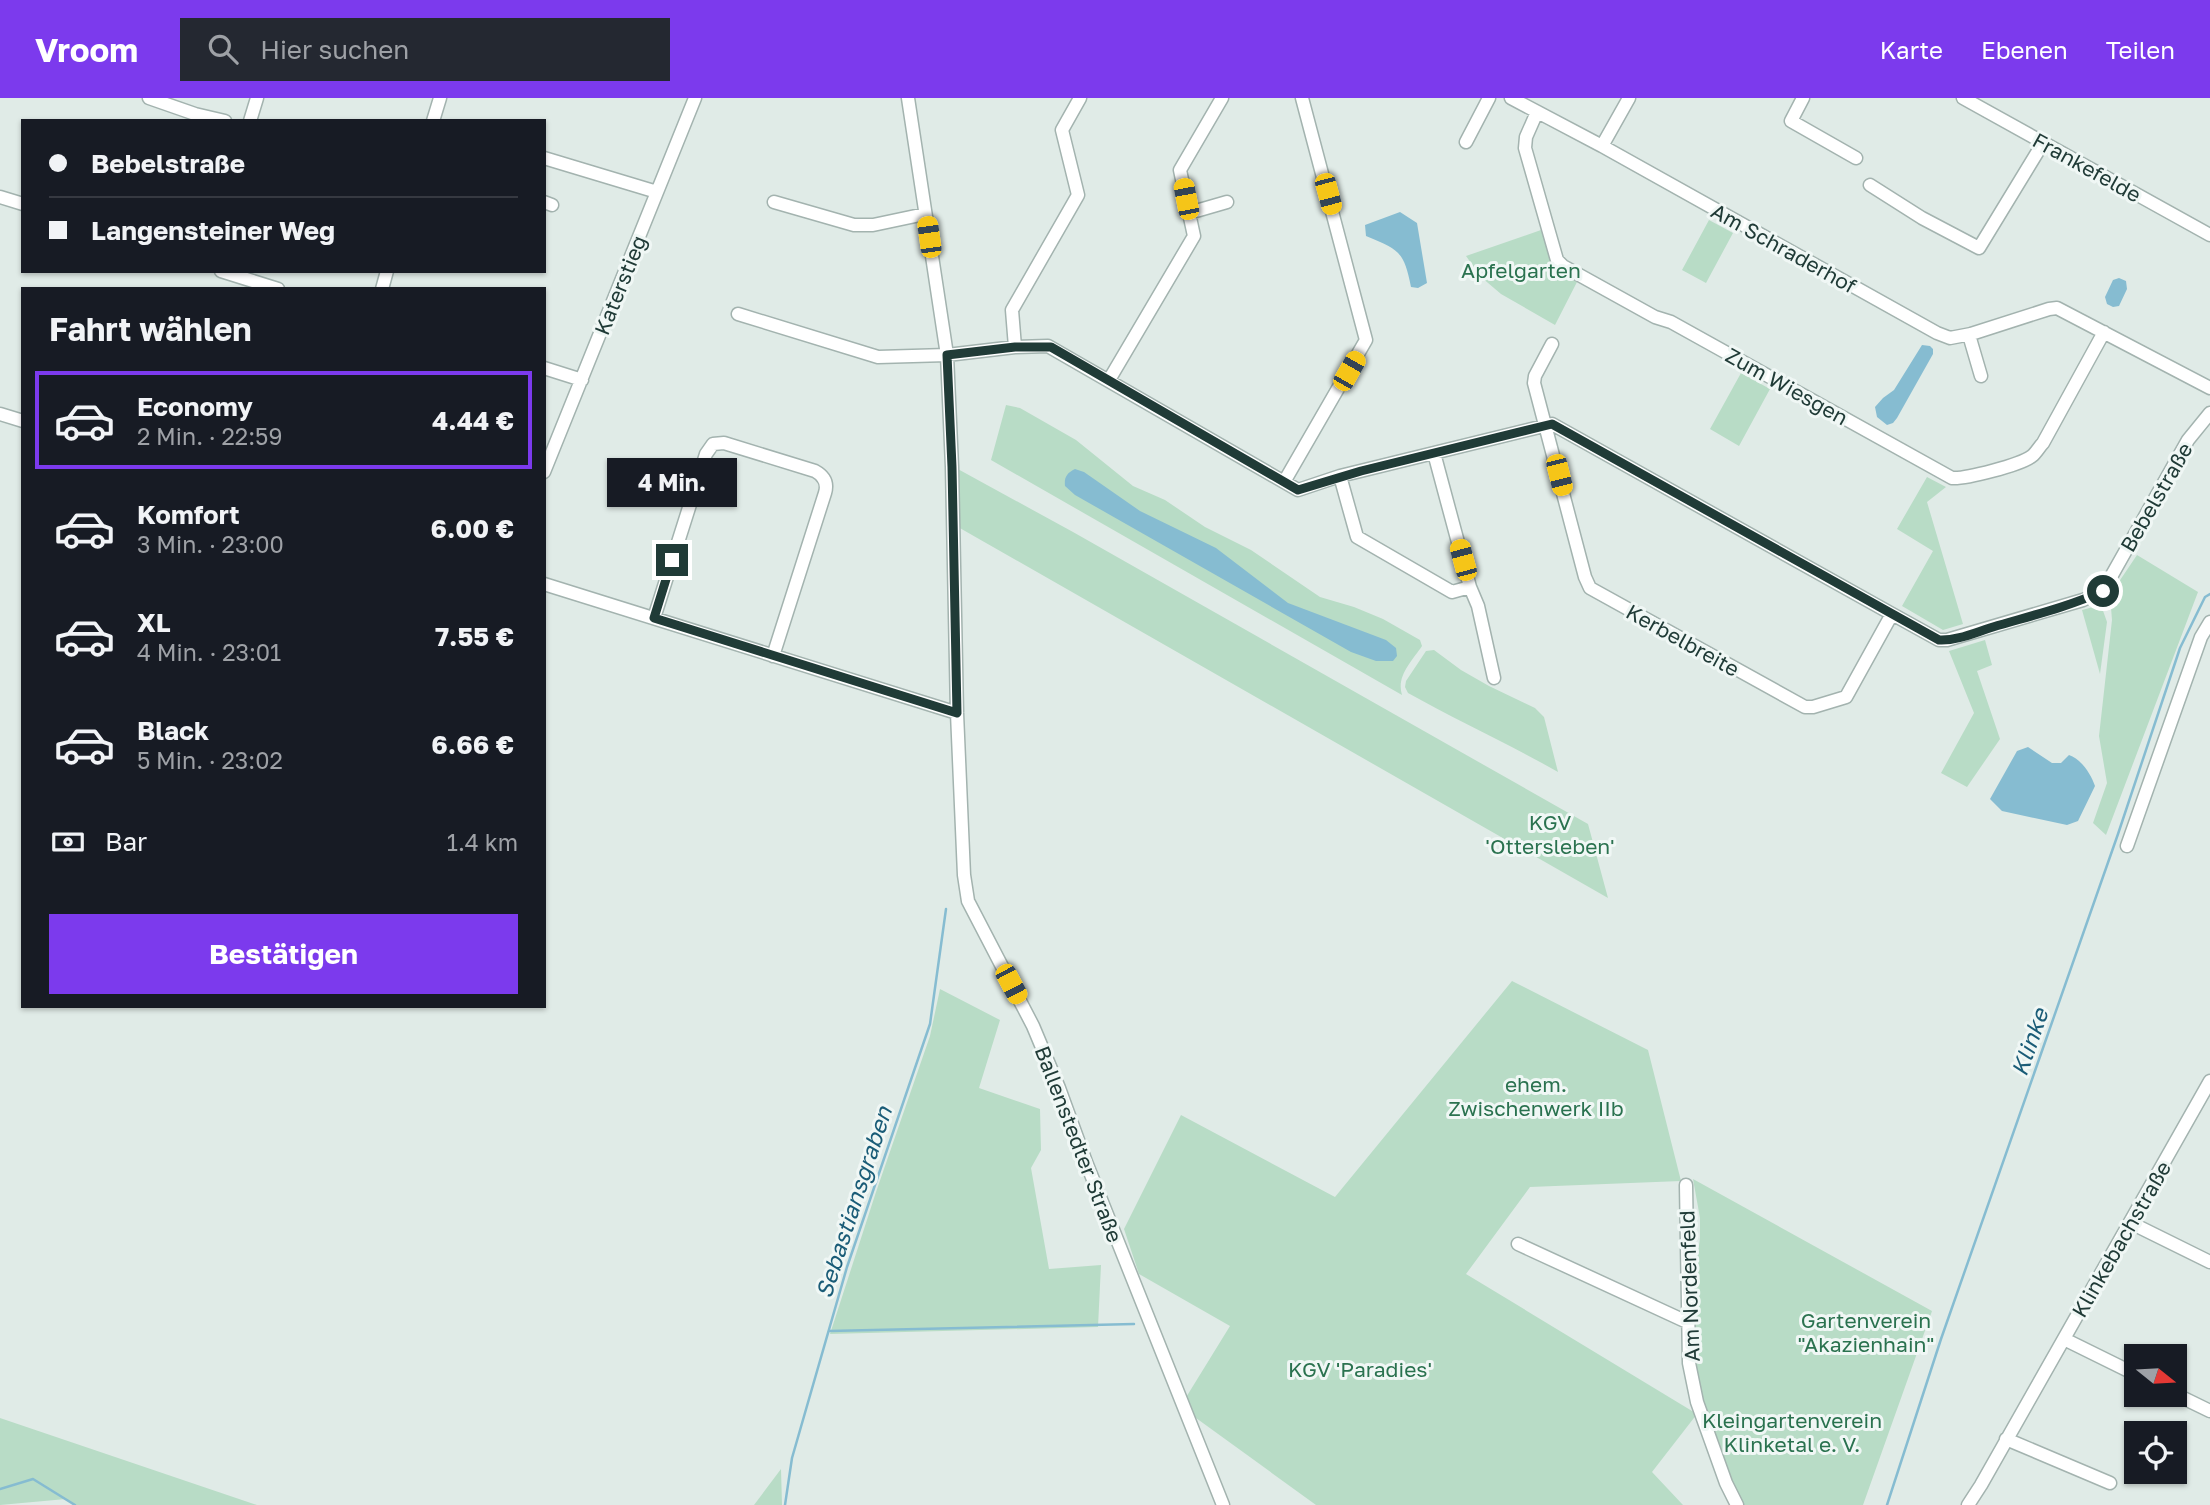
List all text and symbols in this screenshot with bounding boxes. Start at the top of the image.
search box [180,18,670,81]
text: Vroom [35,30,138,69]
icon: search [204,30,242,68]
text: Hier suchen [260,34,409,65]
text: Karte [1880,35,1943,64]
text: Ebenen [1981,35,2068,64]
text: Teilen [2106,35,2175,64]
street label: Frankefelde [2028,127,2146,207]
text: Bebelstraße [91,148,245,179]
car [1313,171,1344,217]
car [1172,176,1201,222]
street label: Am Schraderhof [1707,197,1861,299]
text: Langensteiner Weg [91,215,335,246]
car [916,215,943,259]
street label: Katerstieg [588,231,652,339]
park label: Apfelgarten [1461,257,1581,283]
text: Fahrt wählen [49,310,252,348]
street label: Zum Wiesgen [1721,342,1853,430]
car [1330,348,1369,394]
icon: car [53,389,116,452]
text: Economy [137,391,253,422]
text: 4.44 € [432,405,514,436]
text: 2 Min. · 22:59 [137,422,282,450]
street label: Bebelstraße [2114,438,2198,556]
car [1544,452,1575,498]
callout: 4 Min. [607,458,737,508]
text: 4 Min. [638,468,706,496]
icon: car [53,497,116,560]
text: Komfort [137,499,240,530]
text: 6.00 € [431,513,514,544]
text: 3 Min. · 23:00 [137,530,284,558]
car [1448,537,1479,583]
route end [656,544,688,576]
route start [2087,575,2119,607]
street label: Kerbelbreite [1622,598,1744,682]
icon: car [53,605,116,668]
text: XL [137,607,171,638]
text: 7.55 € [435,621,514,652]
text: 4 Min. · 23:01 [137,638,281,666]
icon: car [53,713,116,776]
text: Black [137,715,209,746]
text: 6.66 € [431,729,514,760]
text: 5 Min. · 23:02 [137,746,283,774]
park label: KGV 'Ottersleben' [1485,809,1615,859]
icon: cash [49,823,87,861]
text: Bar [105,826,147,857]
text: 1.4 km [447,828,518,856]
button: Bestätigen [49,914,518,994]
car [992,961,1031,1007]
water label: Klinke [2005,1003,2054,1079]
street label: Ballenstedter Straße [1029,1042,1129,1246]
park label: ehem. Zwischenwerk IIb [1448,1071,1624,1121]
water label: Sebastiansgraben [809,1102,897,1301]
street label: Klinkebachstraße [2066,1156,2176,1322]
street label: Am Nordenfeld [1673,1210,1705,1362]
park label: Gartenverein "Akazienhain" [1798,1307,1934,1357]
north arrow [2124,1344,2188,1407]
map controls [2124,1344,2187,1484]
park label: KGV 'Paradies' [1288,1356,1432,1382]
park label: Kleingartenverein Klinketal e. V. [1702,1407,1882,1457]
button: locate [2124,1421,2187,1484]

